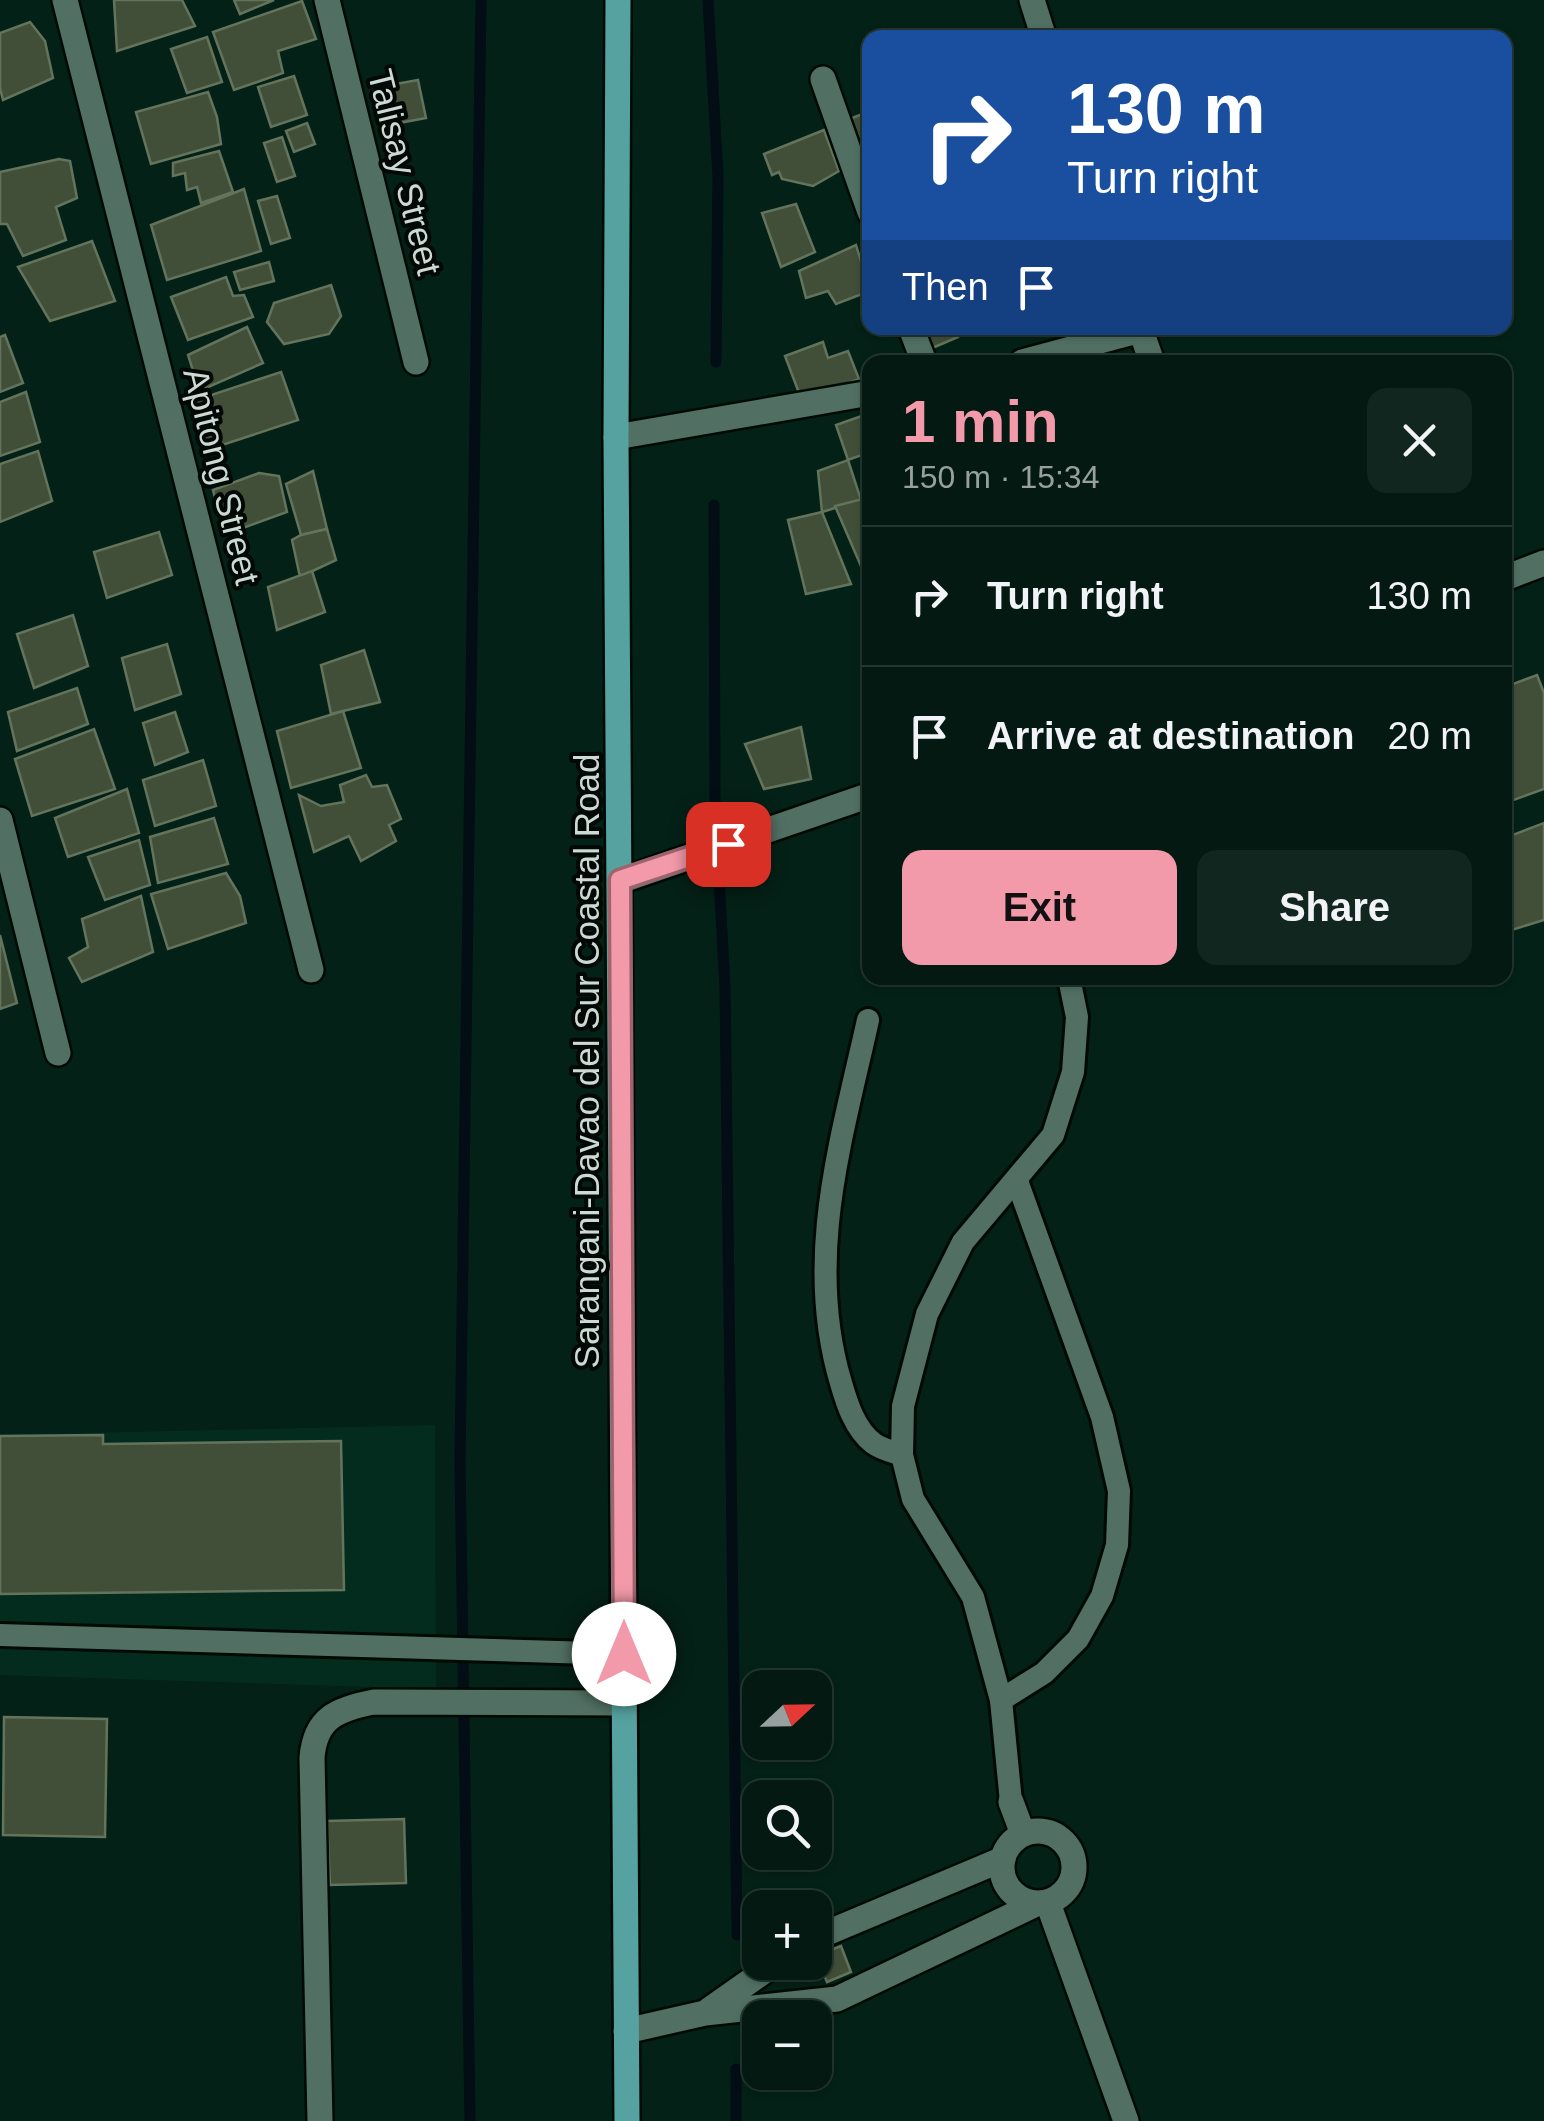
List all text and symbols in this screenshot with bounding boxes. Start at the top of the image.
street label: Talisay Street [361,65,449,279]
icon: right [902,70,1032,200]
text: 130 m [1067,70,1265,148]
text: Turn right [1067,152,1258,203]
icon: arrive [1009,260,1064,315]
text: Then [902,266,989,308]
street label: Apitong Street [176,364,268,589]
text: 1 min [902,388,1059,455]
button: close [1367,388,1472,493]
text: 150 m · 15:34 [902,459,1099,495]
icon: right [902,569,957,624]
text: Turn right [987,575,1164,617]
text: 130 m [1366,575,1472,617]
icon: arrive [902,709,957,764]
text: Arrive at destination [987,715,1354,757]
text: 20 m [1388,715,1472,757]
street label: Sarangani-Davao del Sur Coastal Road [567,754,606,1368]
pin [686,802,771,887]
icon: arrive [701,817,756,872]
button: Exit [902,850,1177,965]
button: Share [1197,850,1472,965]
position arrow [572,1602,676,1706]
north arrow [742,1670,832,1760]
map controls [742,1670,832,2090]
button: search [742,1780,832,1870]
button: + [742,1890,832,1980]
button: − [742,2000,832,2090]

